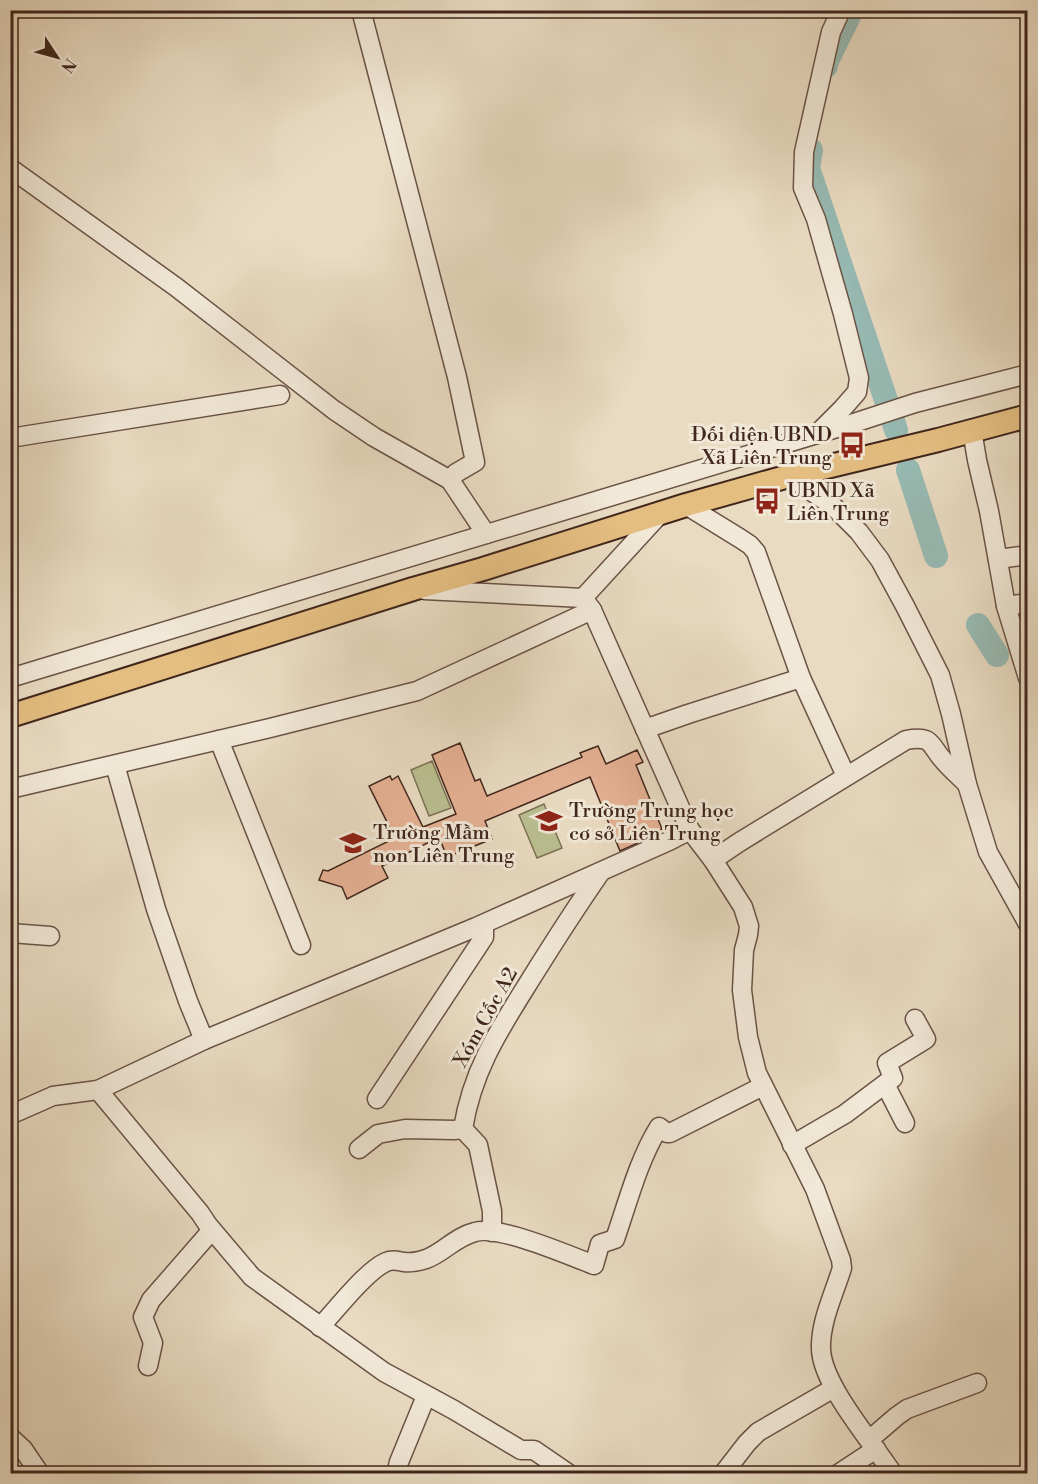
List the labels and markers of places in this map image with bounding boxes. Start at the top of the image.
place label: Đối diện UBND Xã Liên Trung [691,423,833,471]
bus stop icon: Đối diện UBND Xã Liên Trung [837,430,867,460]
place label: UBND Xã Liên Trung [787,479,890,527]
bus stop icon: UBND Xã Liên Trung [752,486,782,516]
place label: Trường Trung học cơ sở Liên Trung [569,799,734,847]
school or university icon: Trường Trung học cơ sở Liên Trung [534,806,564,836]
place label: Trường Mầm non Liên Trung [373,821,515,869]
school or university icon: Trường Mầm non Liên Trung [338,828,368,858]

